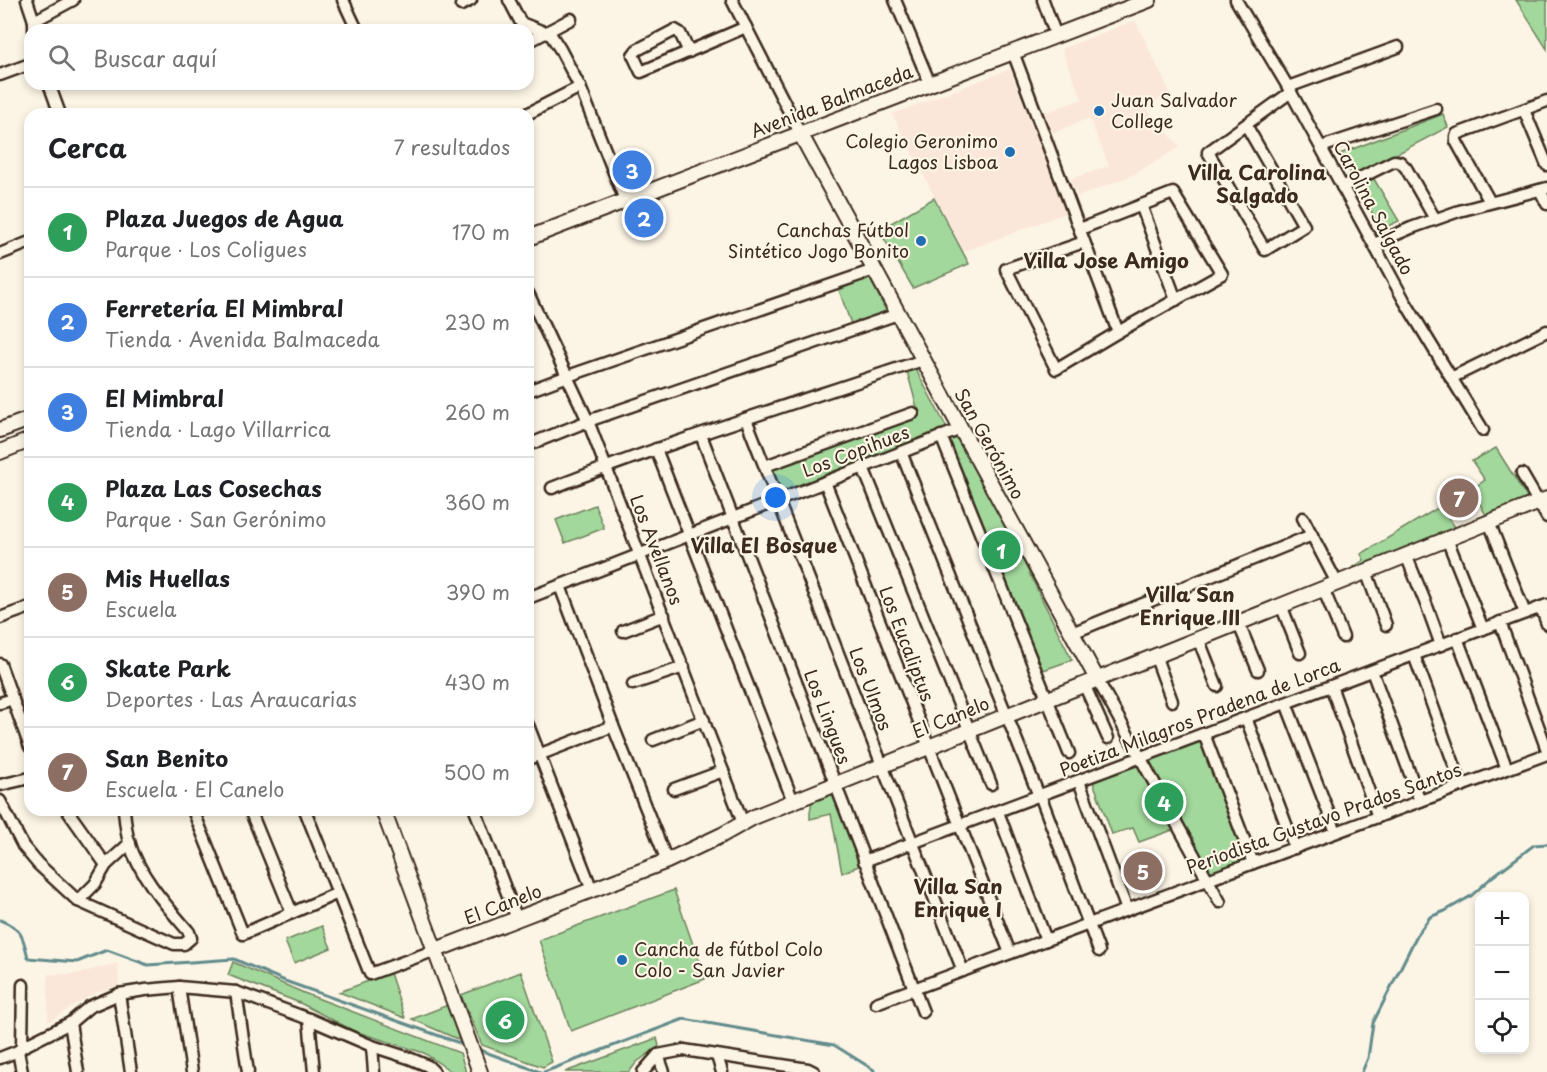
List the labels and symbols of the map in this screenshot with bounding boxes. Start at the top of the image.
street label: Avenida Balmaceda [746,57,916,144]
place label: Juan Salvador College [1111,86,1238,134]
marker: Juan Salvador College [1092,104,1106,118]
place label: Colegio Geronimo Lagos Lisboa [845,127,998,175]
street label: Carolina Salgado [1327,135,1421,279]
marker: Colegio Geronimo Lagos Lisboa [1003,145,1017,159]
pin: 3 [612,148,652,192]
district label: Villa Carolina Salgado [1187,157,1327,210]
pin: 2 [624,196,664,240]
place label: Canchas Fútbol Sintético Jogo Bonito [728,216,909,264]
marker: Canchas Fútbol Sintético Jogo Bonito [914,234,928,248]
district label: Villa Jose Amigo [1023,245,1189,275]
street label: San Gerónimo [949,383,1032,504]
street label: Los Copihues [798,418,913,483]
pin: 7 [1440,476,1478,520]
your location [761,483,790,512]
street label: Los Avellanos [624,490,691,608]
pin: 1 [982,528,1020,572]
district label: Villa El Bosque [691,530,838,560]
district label: Villa San Enrique III [1140,579,1240,632]
street label: Los Eucaliptus [873,582,942,705]
street label: Los Ulmos [843,643,900,734]
street label: Poetiza Milagros Pradena de Lorca [1055,650,1344,783]
street label: Los Lingues [798,665,859,768]
street label: El Canelo [908,689,993,744]
street label: Periodista Gustavo Prados Santos [1182,755,1465,880]
pin: 4 [1144,780,1184,824]
pin: 5 [1124,848,1162,894]
district label: Villa San Enrique I [913,871,1003,924]
street label: El Canelo [460,876,545,931]
place label: Cancha de fútbol Colo Colo - San Javier [634,935,823,983]
marker: Cancha de fútbol Colo Colo - San Javier [615,953,629,967]
pin: 6 [486,998,524,1042]

